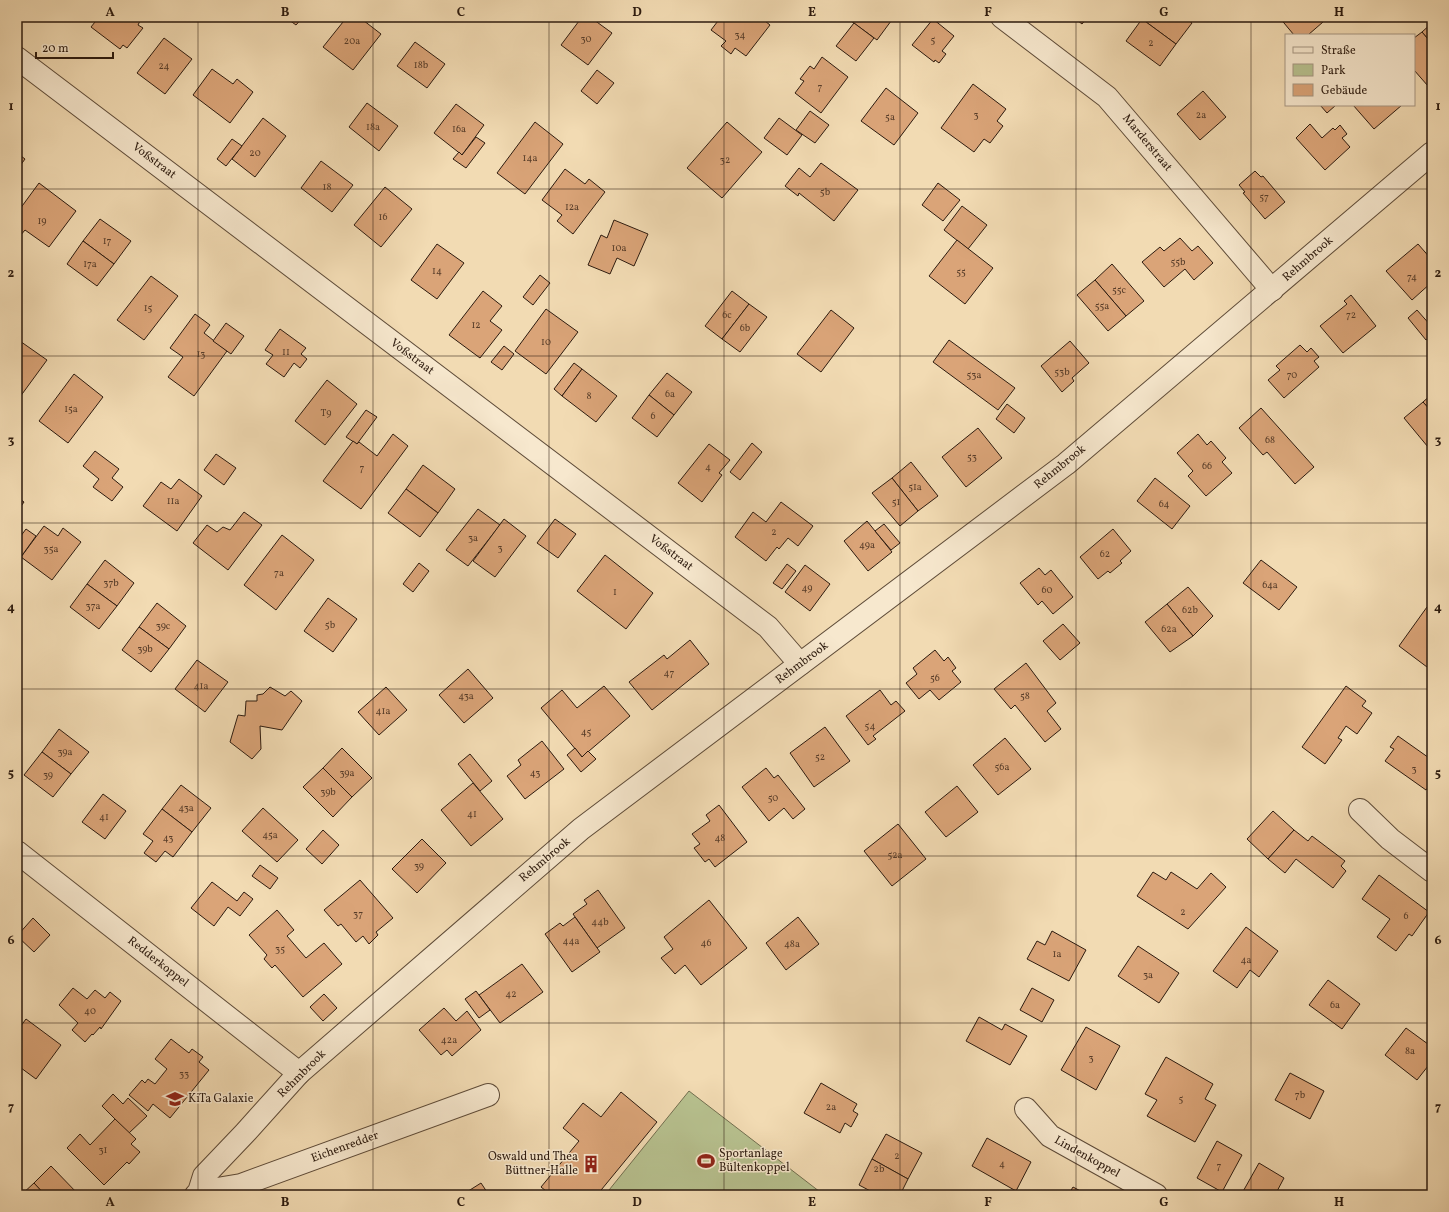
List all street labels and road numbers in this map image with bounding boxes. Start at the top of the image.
street label: Marderstraat [1118,111,1176,175]
street label: Voßstraat [129,139,179,183]
street label: Rehmbrook [1279,232,1337,285]
street label: Voßstraat [387,335,437,379]
street label: Rehmbrook [1031,441,1090,493]
street label: Voßstraat [646,531,696,575]
street label: Rehmbrook [772,638,832,688]
street label: Rehmbrook [516,834,574,886]
street label: Redderkoppel [124,933,192,991]
street label: Rehmbrook [274,1046,330,1102]
street label: Eichenredder [309,1127,381,1167]
street label: Lindenkoppel [1051,1132,1123,1182]

